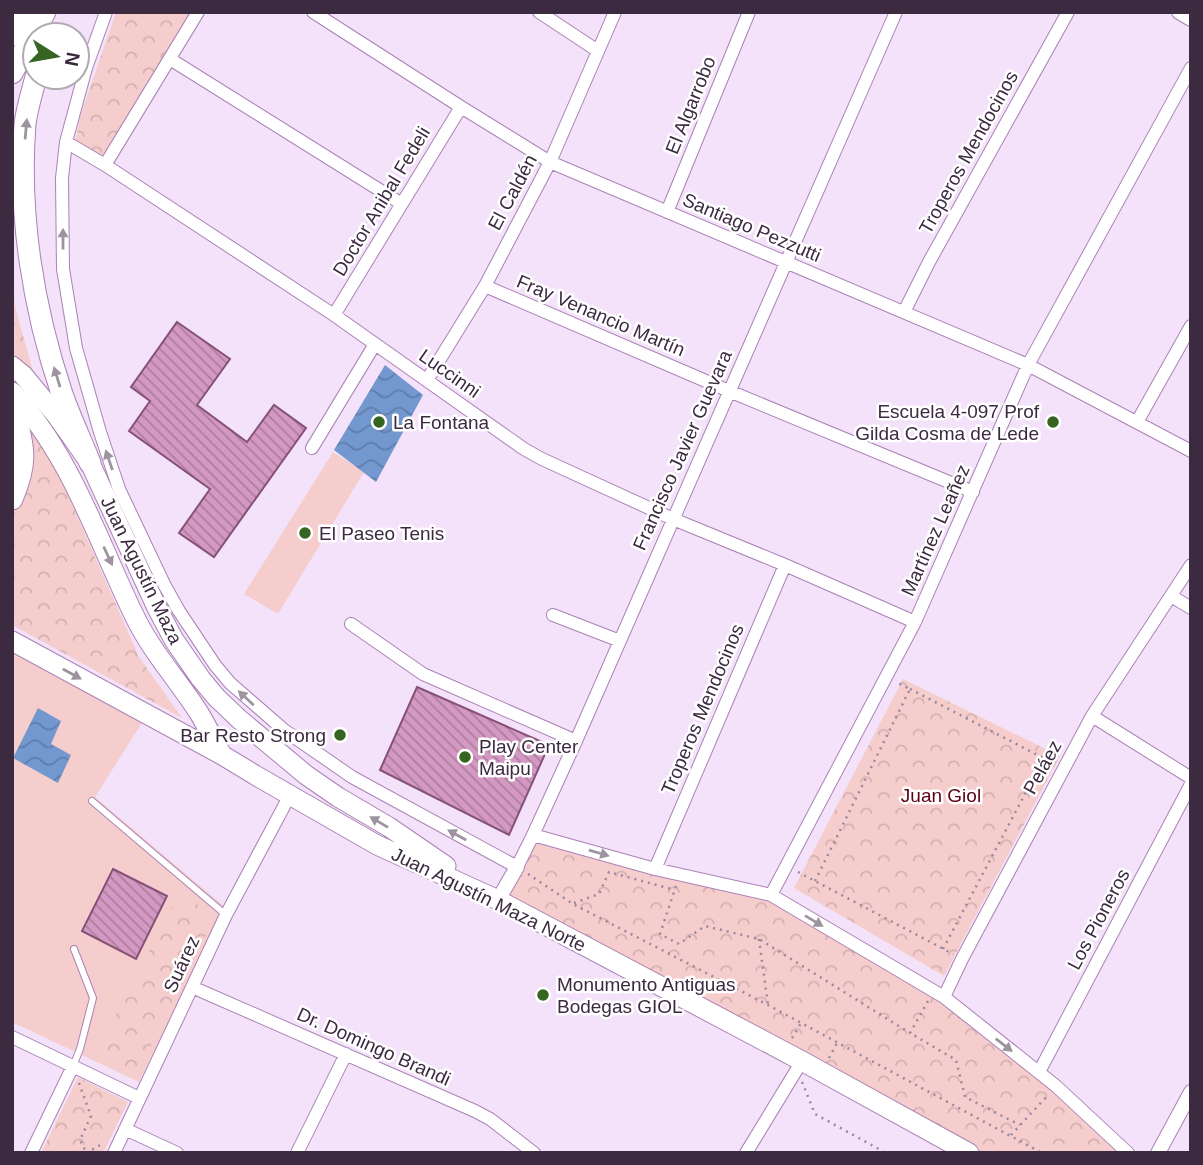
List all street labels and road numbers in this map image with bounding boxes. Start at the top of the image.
street label: El Algarrobo [661,53,720,157]
street label: Troperos Mendocinos [915,67,1022,237]
street label: Doctor Anibal Fedeli [329,123,434,280]
street label: El Caldén [484,151,541,234]
street label: Santiago Pezzutti [680,189,824,266]
street label: Fray Venancio Martín [514,271,688,360]
street label: Luccinni [415,345,484,402]
street label: Francisco Javier Guevara [629,347,736,553]
street label: Martínez Leañez [897,461,974,599]
street label: Juan Agustín Maza [97,493,187,648]
street label: Troperos Mendocinos [657,621,748,798]
street label: Peláez [1019,737,1066,798]
street label: Juan Agustín Maza Norte [388,843,589,956]
street label: Los Pioneros [1063,865,1134,973]
street label: Suárez [159,932,204,996]
street label: Dr. Domingo Brandi [294,1003,454,1090]

